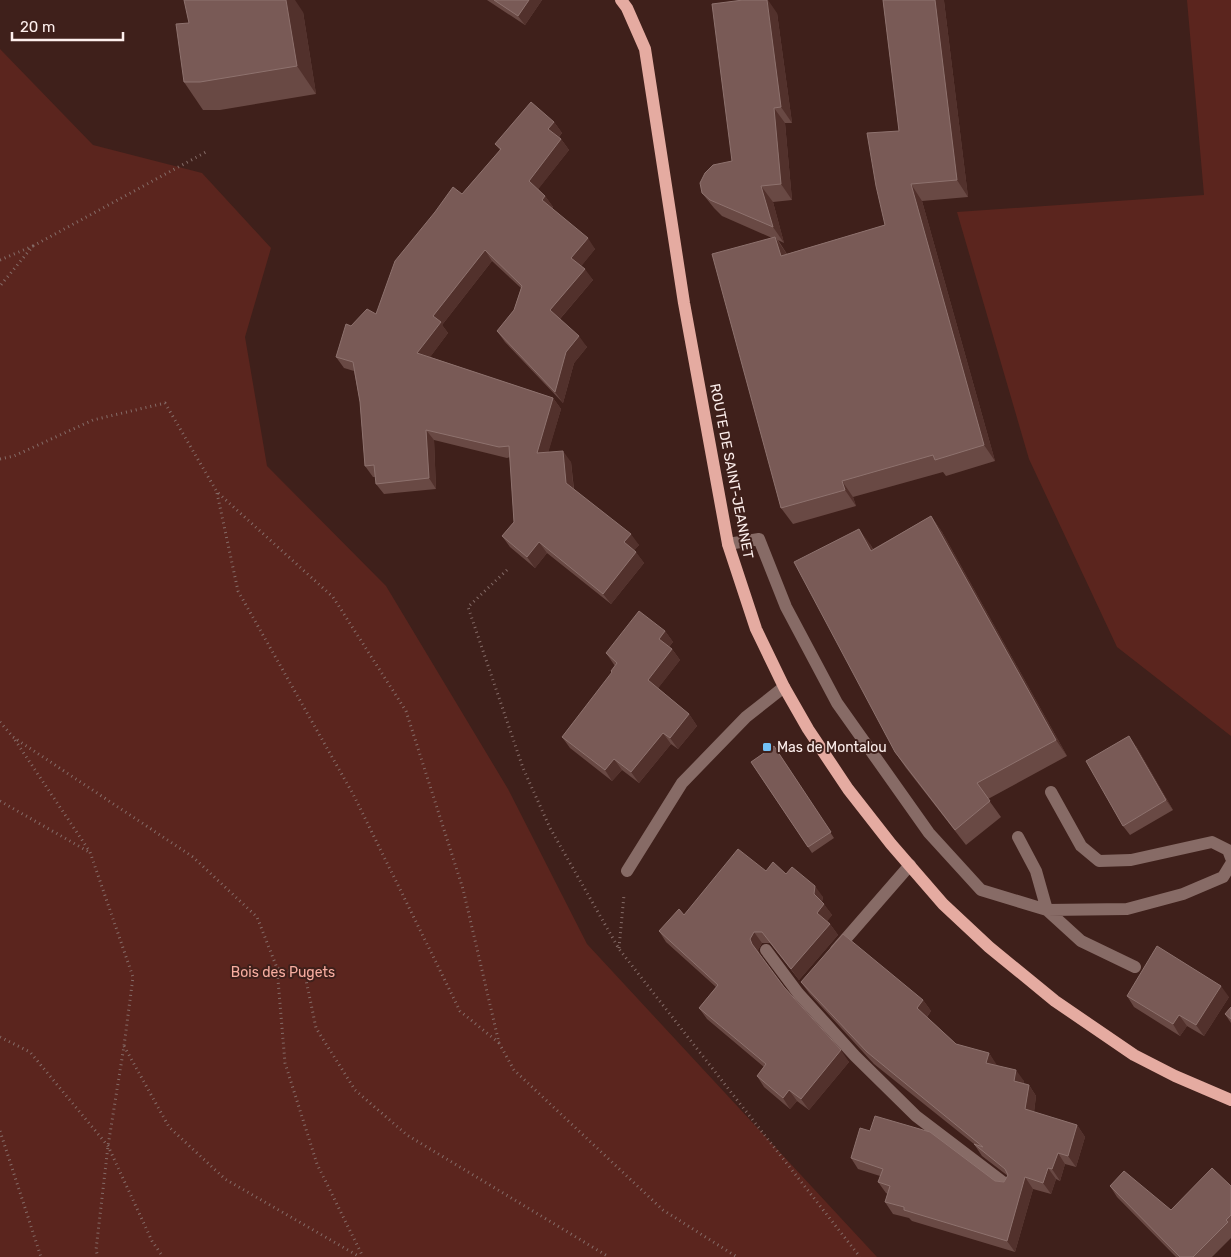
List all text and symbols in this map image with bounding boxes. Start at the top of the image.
scale bar [12,10,124,42]
text: 20 m [20,18,55,36]
street label: ROUTE DE SAINT-JEANNET [706,382,757,560]
place label: Mas de Montalou [777,739,887,756]
marker: Mas de Montalou [761,741,773,753]
park label: Bois des Pugets [231,964,335,981]

